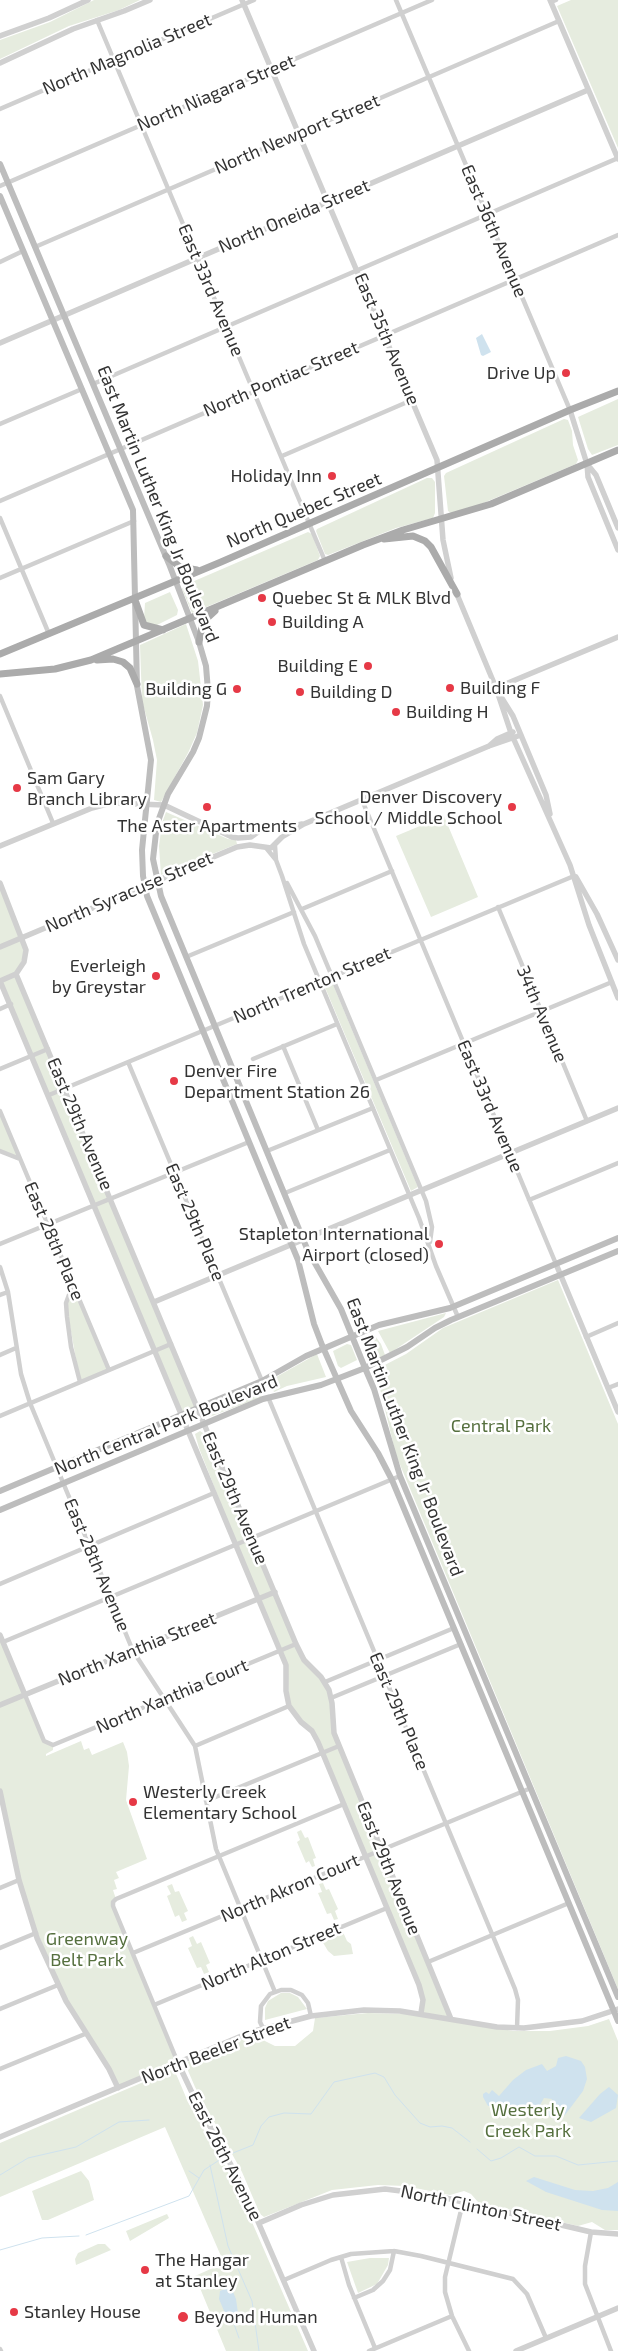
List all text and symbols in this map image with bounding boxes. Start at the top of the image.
street label: North Magnolia Street [39,9,215,99]
street label: North Niagara Street [134,50,298,136]
street label: North Newport Street [211,89,383,179]
street label: East 36th Avenue [456,161,532,301]
street label: North Oneida Street [215,174,373,258]
street label: East 33rd Avenue [173,221,249,359]
street label: East 35th Avenue [349,270,425,408]
street label: North Pontiac Street [200,336,362,422]
street label: East Martin Luther King Jr Boulevard [92,362,224,646]
place label: Drive Up [487,362,556,384]
marker: Drive Up [560,367,572,379]
place label: Holiday Inn [231,465,322,487]
street label: North Quebec Street [223,468,385,552]
marker: Holiday Inn [326,470,338,482]
place label: Quebec St & MLK Blvd [272,587,451,609]
marker: Quebec St & MLK Blvd [256,592,268,604]
place label: Building A [282,611,364,633]
marker: Building A [266,616,278,628]
place label: Building E [277,655,358,677]
marker: Building E [362,660,374,672]
place label: Building F [460,677,540,699]
place label: Building G [145,678,227,700]
place label: Building D [310,681,392,703]
marker: Building F [444,682,456,694]
marker: Building G [231,683,243,695]
marker: Building D [294,686,306,698]
place label: Building H [406,701,489,723]
marker: Building H [390,706,402,718]
place label: Sam Gary Branch Library [27,767,147,810]
marker: Sam Gary Branch Library [11,782,23,794]
place label: Denver Discovery School / Middle School [314,786,502,829]
marker: The Aster Apartments [201,801,213,813]
marker: Denver Discovery School / Middle School [506,801,518,813]
place label: The Aster Apartments [117,815,297,837]
street label: North Syracuse Street [42,847,216,937]
street label: North Trenton Street [230,942,394,1028]
place label: Everleigh by Greystar [52,955,146,998]
street label: 34th Avenue [512,963,572,1065]
marker: Everleigh by Greystar [150,970,162,982]
street label: East 33rd Avenue [452,1037,528,1175]
street label: East 29th Avenue [42,1054,118,1194]
place label: Denver Fire Department Station 26 [184,1060,370,1102]
marker: Denver Fire Department Station 26 [168,1075,180,1087]
street label: East 29th Place [160,1160,230,1284]
street label: East 28th Place [19,1179,89,1303]
place label: Stapleton International Airport (closed) [239,1223,429,1266]
marker: Stapleton International Airport (closed) [433,1238,445,1250]
street label: East Martin Luther King Jr Boulevard [342,1295,468,1579]
street label: North Central Park Boulevard [51,1370,281,1480]
park label: Central Park [451,1415,551,1437]
street label: East 29th Avenue [197,1428,273,1568]
street label: East 28th Avenue [59,1495,135,1635]
street label: North Xanthia Street [55,1607,219,1691]
street label: East 29th Place [364,1649,434,1773]
street label: North Xanthia Court [93,1654,251,1738]
place label: Westerly Creek Elementary School [143,1781,297,1824]
marker: Westerly Creek Elementary School [127,1796,139,1808]
street label: East 29th Avenue [352,1798,426,1938]
street label: North Akron Court [218,1849,362,1927]
street label: North Alton Street [198,1917,344,1995]
park label: Greenway Belt Park [46,1928,128,1970]
street label: North Beeler Street [138,2012,294,2088]
street label: East 26th Avenue [183,2088,267,2224]
park label: Westerly Creek Park [485,2099,571,2142]
street label: North Clinton Street [399,2180,563,2236]
place label: The Hangar at Stanley [155,2249,249,2292]
marker: The Hangar at Stanley [139,2264,151,2276]
place label: Stanley House [24,2301,141,2323]
marker: Stanley House [8,2306,20,2318]
place label: Beyond Human [194,2306,318,2328]
marker: Beyond Human [176,2310,190,2324]

